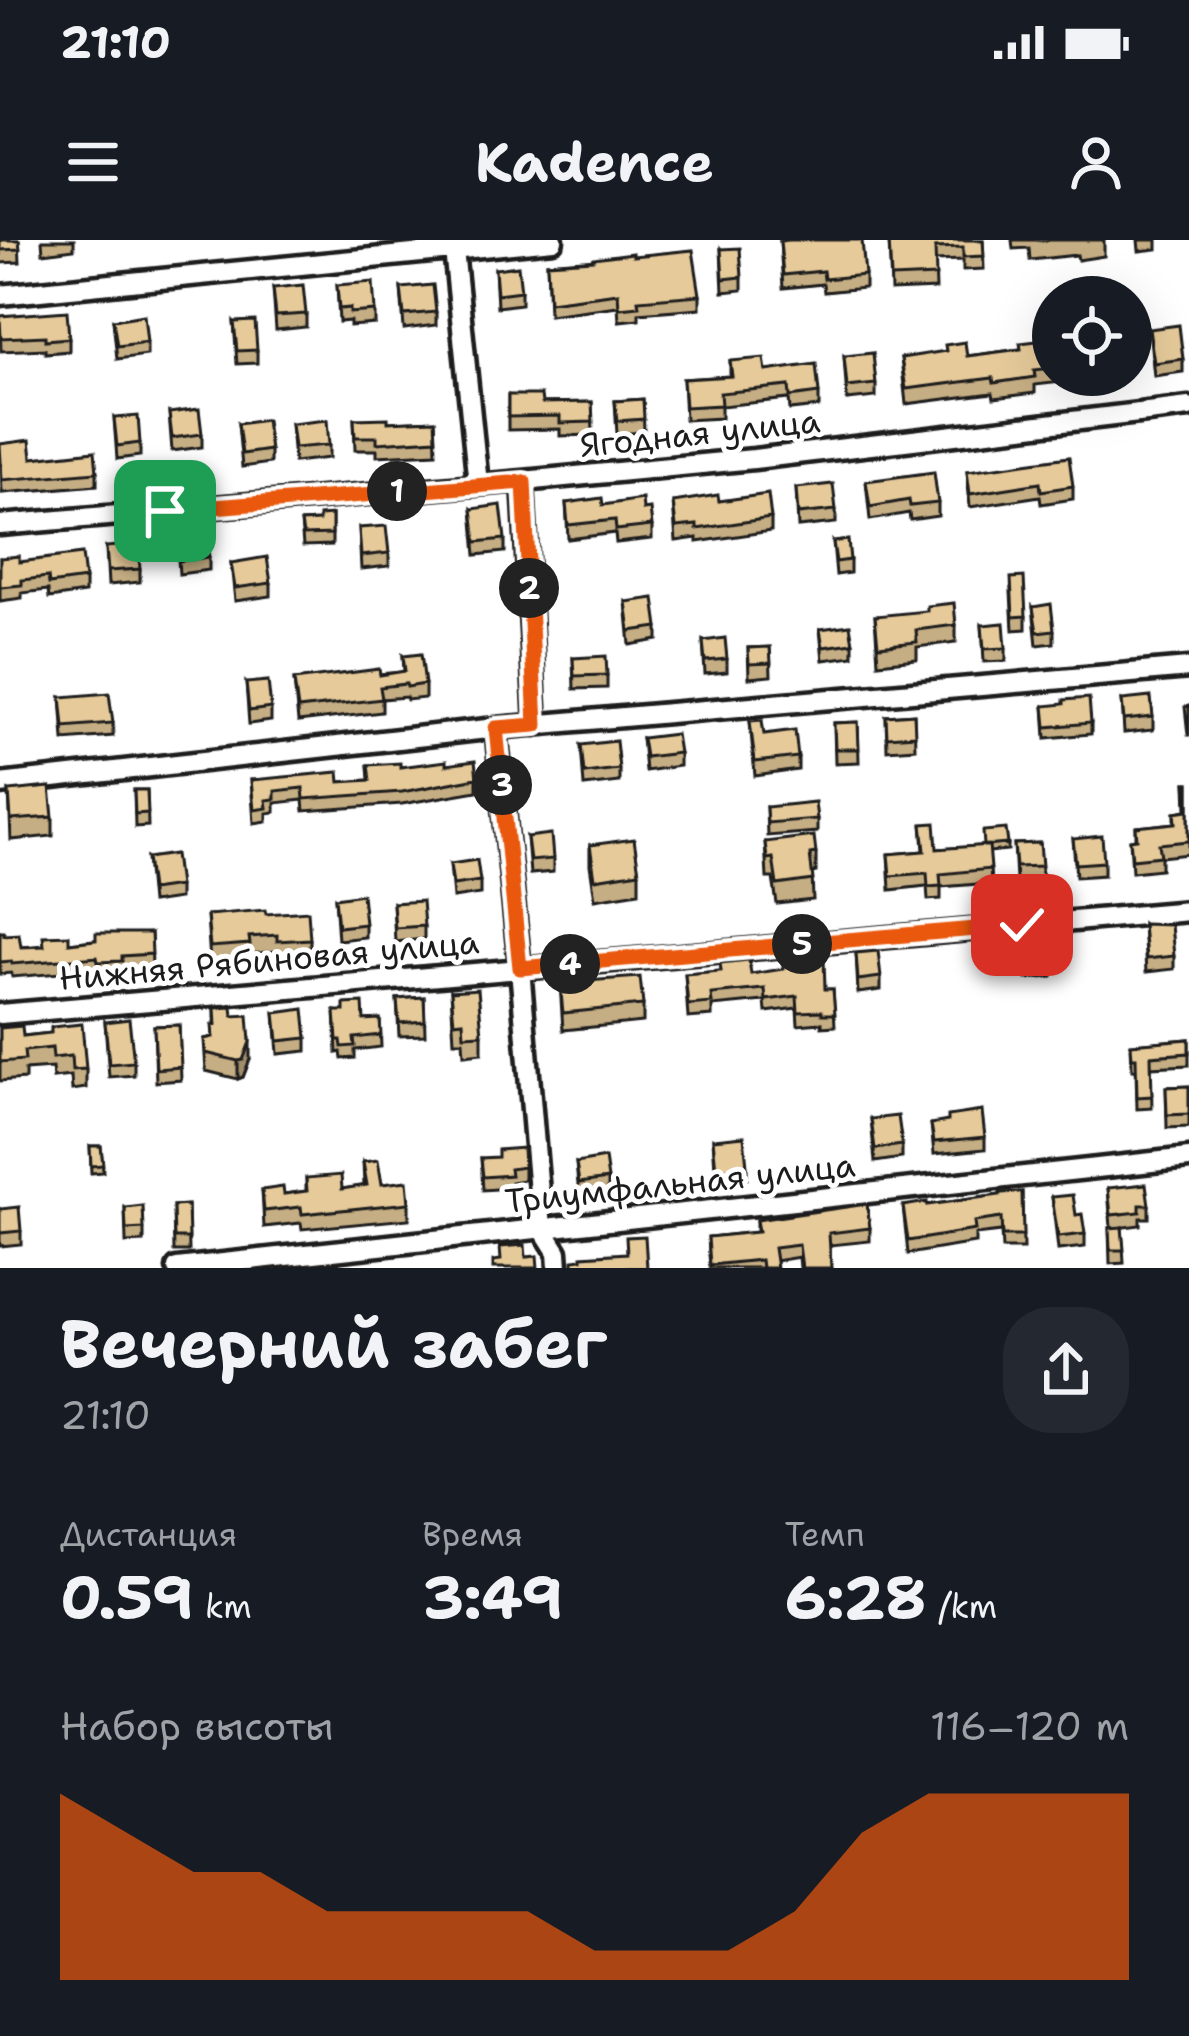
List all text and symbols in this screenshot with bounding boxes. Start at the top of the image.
text: 21:10 [60,12,171,72]
text: Kadence [475,126,714,198]
icon: menu [60,129,126,195]
icon: person [1063,129,1129,195]
map controls [1032,276,1152,396]
button: locate [1032,276,1152,396]
street label: Ягодная улица [578,398,822,468]
pin [114,460,216,562]
pin: 1 [367,461,427,521]
text: 1 [389,468,405,513]
icon: arrive [132,478,198,544]
pin: 2 [499,558,559,618]
text: 2 [517,565,541,610]
pin: 3 [472,755,532,815]
text: 3 [490,762,514,807]
pin [971,874,1073,976]
icon: check [989,892,1055,958]
pin: 5 [772,914,832,974]
street label: Нижняя Рябиновая улица [57,919,481,1001]
text: 5 [792,921,812,966]
pin: 4 [540,934,600,994]
text: 4 [558,941,582,986]
street label: Триумфальная улица [503,1142,857,1224]
text: Вечерний забег [60,1300,607,1388]
button: share [1003,1307,1129,1433]
text: 21:10 [60,1389,151,1441]
text: Дистанция [60,1512,237,1557]
text: Время [422,1512,523,1557]
text: Темп [785,1512,864,1557]
text: 0.59 [60,1557,194,1637]
text: 3:49 [422,1557,563,1637]
text: 6:28 [785,1557,927,1637]
text: km [194,1584,252,1629]
text: /km [927,1584,997,1629]
text: Набор высоты [60,1700,334,1752]
text: 116–120 m [930,1700,1129,1752]

